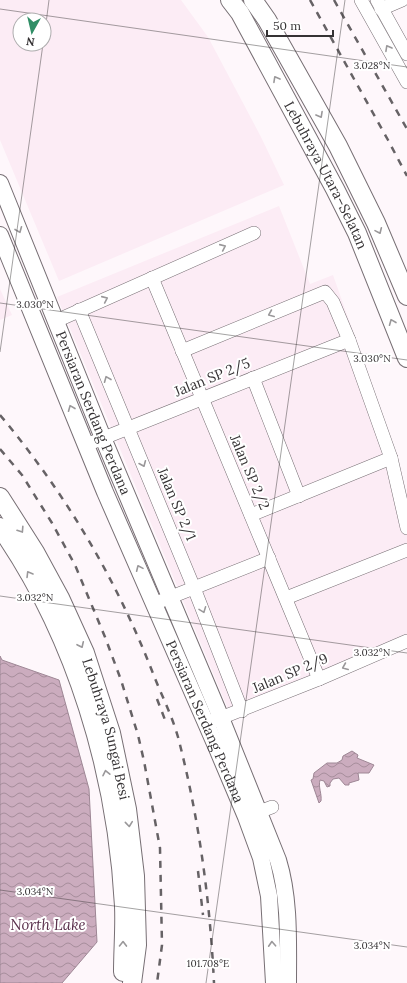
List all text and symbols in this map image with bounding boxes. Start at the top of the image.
north arrow [12,12,52,52]
scale bar [267,12,333,38]
text: 50 m [273,18,301,33]
text: N [25,34,36,49]
one-way arrow [385,45,393,52]
text: 3.028°N [354,59,391,72]
one-way arrow [273,75,280,83]
street label: Lebuhraya Utara–Selatan [280,98,372,252]
one-way arrow [316,111,323,118]
one-way arrow [374,226,382,234]
one-way arrow [15,227,23,234]
one-way arrow [219,244,227,252]
one-way arrow [100,296,108,304]
text: 3.030°N [16,298,54,311]
one-way arrow [268,309,276,317]
one-way arrow [389,318,397,325]
street label: Persiaran Serdang Perdana [52,328,135,497]
text: 3.030°N [353,352,391,365]
street label: Jalan SP 2/5 [171,354,252,401]
one-way arrow [104,375,112,382]
one-way arrow [68,405,76,413]
street label: Jalan SP 2/2 [226,431,274,512]
one-way arrow [138,460,146,467]
street label: Jalan SP 2/1 [153,464,200,543]
one-way arrow [16,526,24,533]
one-way arrow [136,565,144,572]
one-way arrow [27,571,34,578]
text: 3.032°N [17,591,54,604]
one-way arrow [198,607,206,614]
street label: Persiaran Serdang Perdana [162,637,248,806]
one-way arrow [77,641,85,648]
text: 3.032°N [354,646,391,659]
street label: Jalan SP 2/9 [249,649,331,697]
street label: Lebuhraya Sungai Besi [78,656,134,801]
one-way arrow [342,662,350,670]
one-way arrow [102,770,110,777]
one-way arrow [124,821,133,827]
text: 3.034°N [17,885,54,898]
water label: North Lake [10,915,86,934]
text: 3.034°N [354,939,391,952]
one-way arrow [119,941,128,947]
one-way arrow [267,941,276,947]
text: 101.708°E [187,957,229,970]

